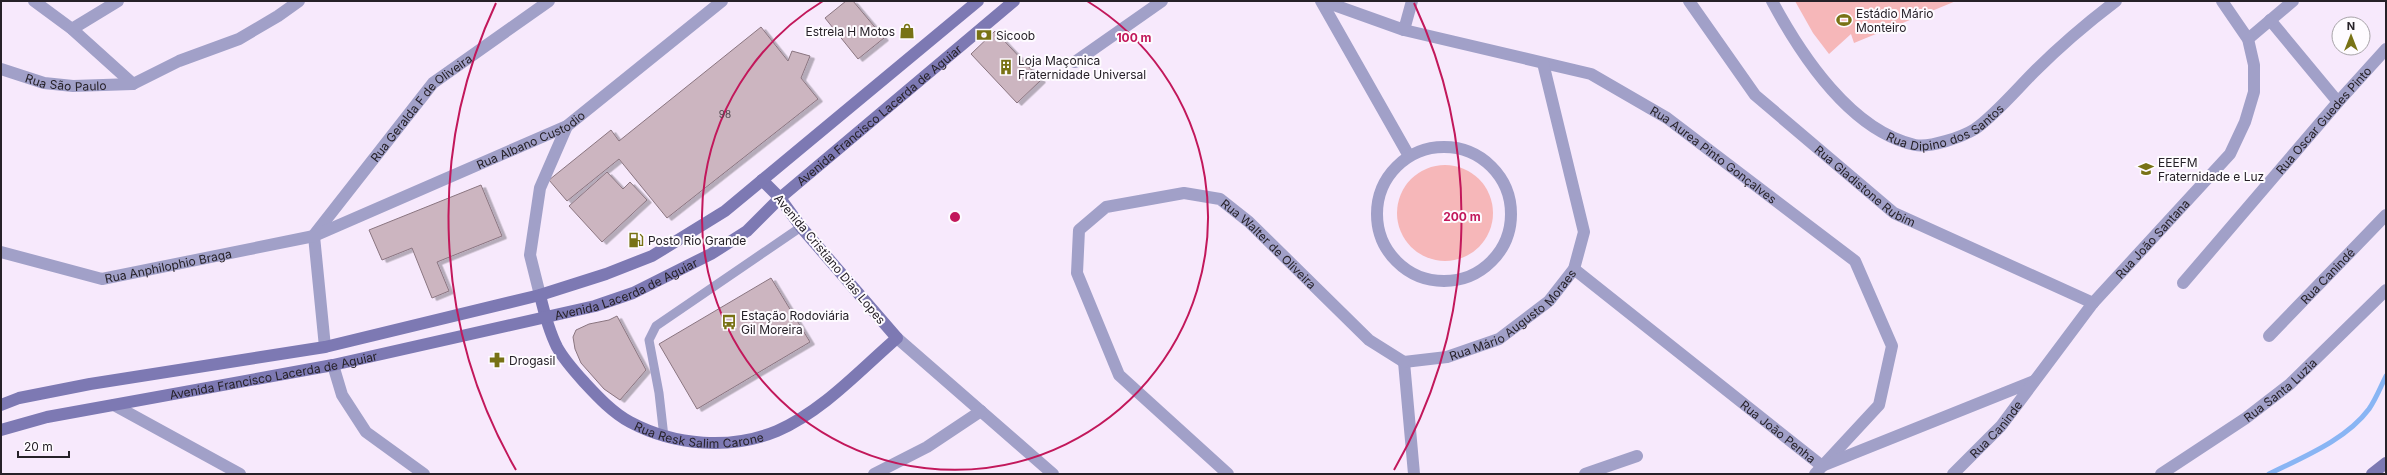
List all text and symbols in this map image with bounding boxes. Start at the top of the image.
place label: Estádio Mário Monteiro [1856,6,1933,35]
sports icon: Estádio Mário Monteiro [1835,11,1853,29]
north arrow [2331,16,2371,56]
text: N [2347,19,2355,33]
shop icon: Estrela H Motos [898,22,916,40]
place label: Estrela H Motos [806,24,895,39]
bank icon: Sicoob [975,26,993,44]
place label: Sicoob [996,28,1035,43]
text: 100 m [1116,30,1152,45]
street label: Avenida Francisco Lacerda de Aguiar [793,41,965,188]
street label: Rua Geralda F de Oliveira [367,50,475,165]
place label: Loja Maçonica Fraternidade Universal [1018,53,1146,82]
building icon: Loja Maçonica Fraternidade Universal [997,58,1015,76]
street label: Rua Oscar Guedes Pinto [2272,63,2374,177]
street label: Rua São Paulo [24,70,107,94]
street label: Rua Dipino dos Santos [1884,101,2007,153]
street label: Rua Aurea Pinto Gonçalves [1648,103,1780,206]
street label: Rua Albano Custodio [474,107,588,172]
house number: 98 [719,108,731,120]
street label: Rua Gladistone Rubim [1812,142,1918,229]
place label: EEEFM Fraternidade e Luz [2158,155,2264,184]
school or university icon: EEEFM Fraternidade e Luz [2137,160,2155,178]
street label: Avenida Cristiano Dias Lopes [771,191,889,327]
street label: Rua Walter de Oliveira [1218,195,1320,292]
street label: Rua João Santana [2112,196,2192,281]
text: 200 m [1443,209,1481,224]
centre of rings [948,210,962,224]
fuel station icon: Posto Rio Grande [627,231,645,249]
place label: Posto Rio Grande [648,233,746,248]
street label: Rua Anphilophio Braga [103,245,233,286]
street label: Rua Canindé [2297,245,2358,307]
street label: Avenida Lacerda de Aguiar [553,254,700,322]
street label: Rua Mário Augusto Moraes [1447,266,1579,363]
place label: Estação Rodoviária Gil Moreira [741,308,849,337]
bus stop icon: Estação Rodoviária Gil Moreira [720,313,738,331]
street label: Avenida Francisco Lacerda de Aguiar [168,348,379,402]
pharmacy icon: Drogasil [488,351,506,369]
place label: Drogasil [509,353,555,368]
street label: Rua Santa Luzia [2240,355,2320,425]
street label: Rua João Penha [1738,397,1819,466]
street label: Rua Caninde [1966,397,2025,461]
street label: Rua Resk Salim Carone [632,418,765,451]
scale bar [18,433,69,459]
text: 20 m [24,439,53,454]

